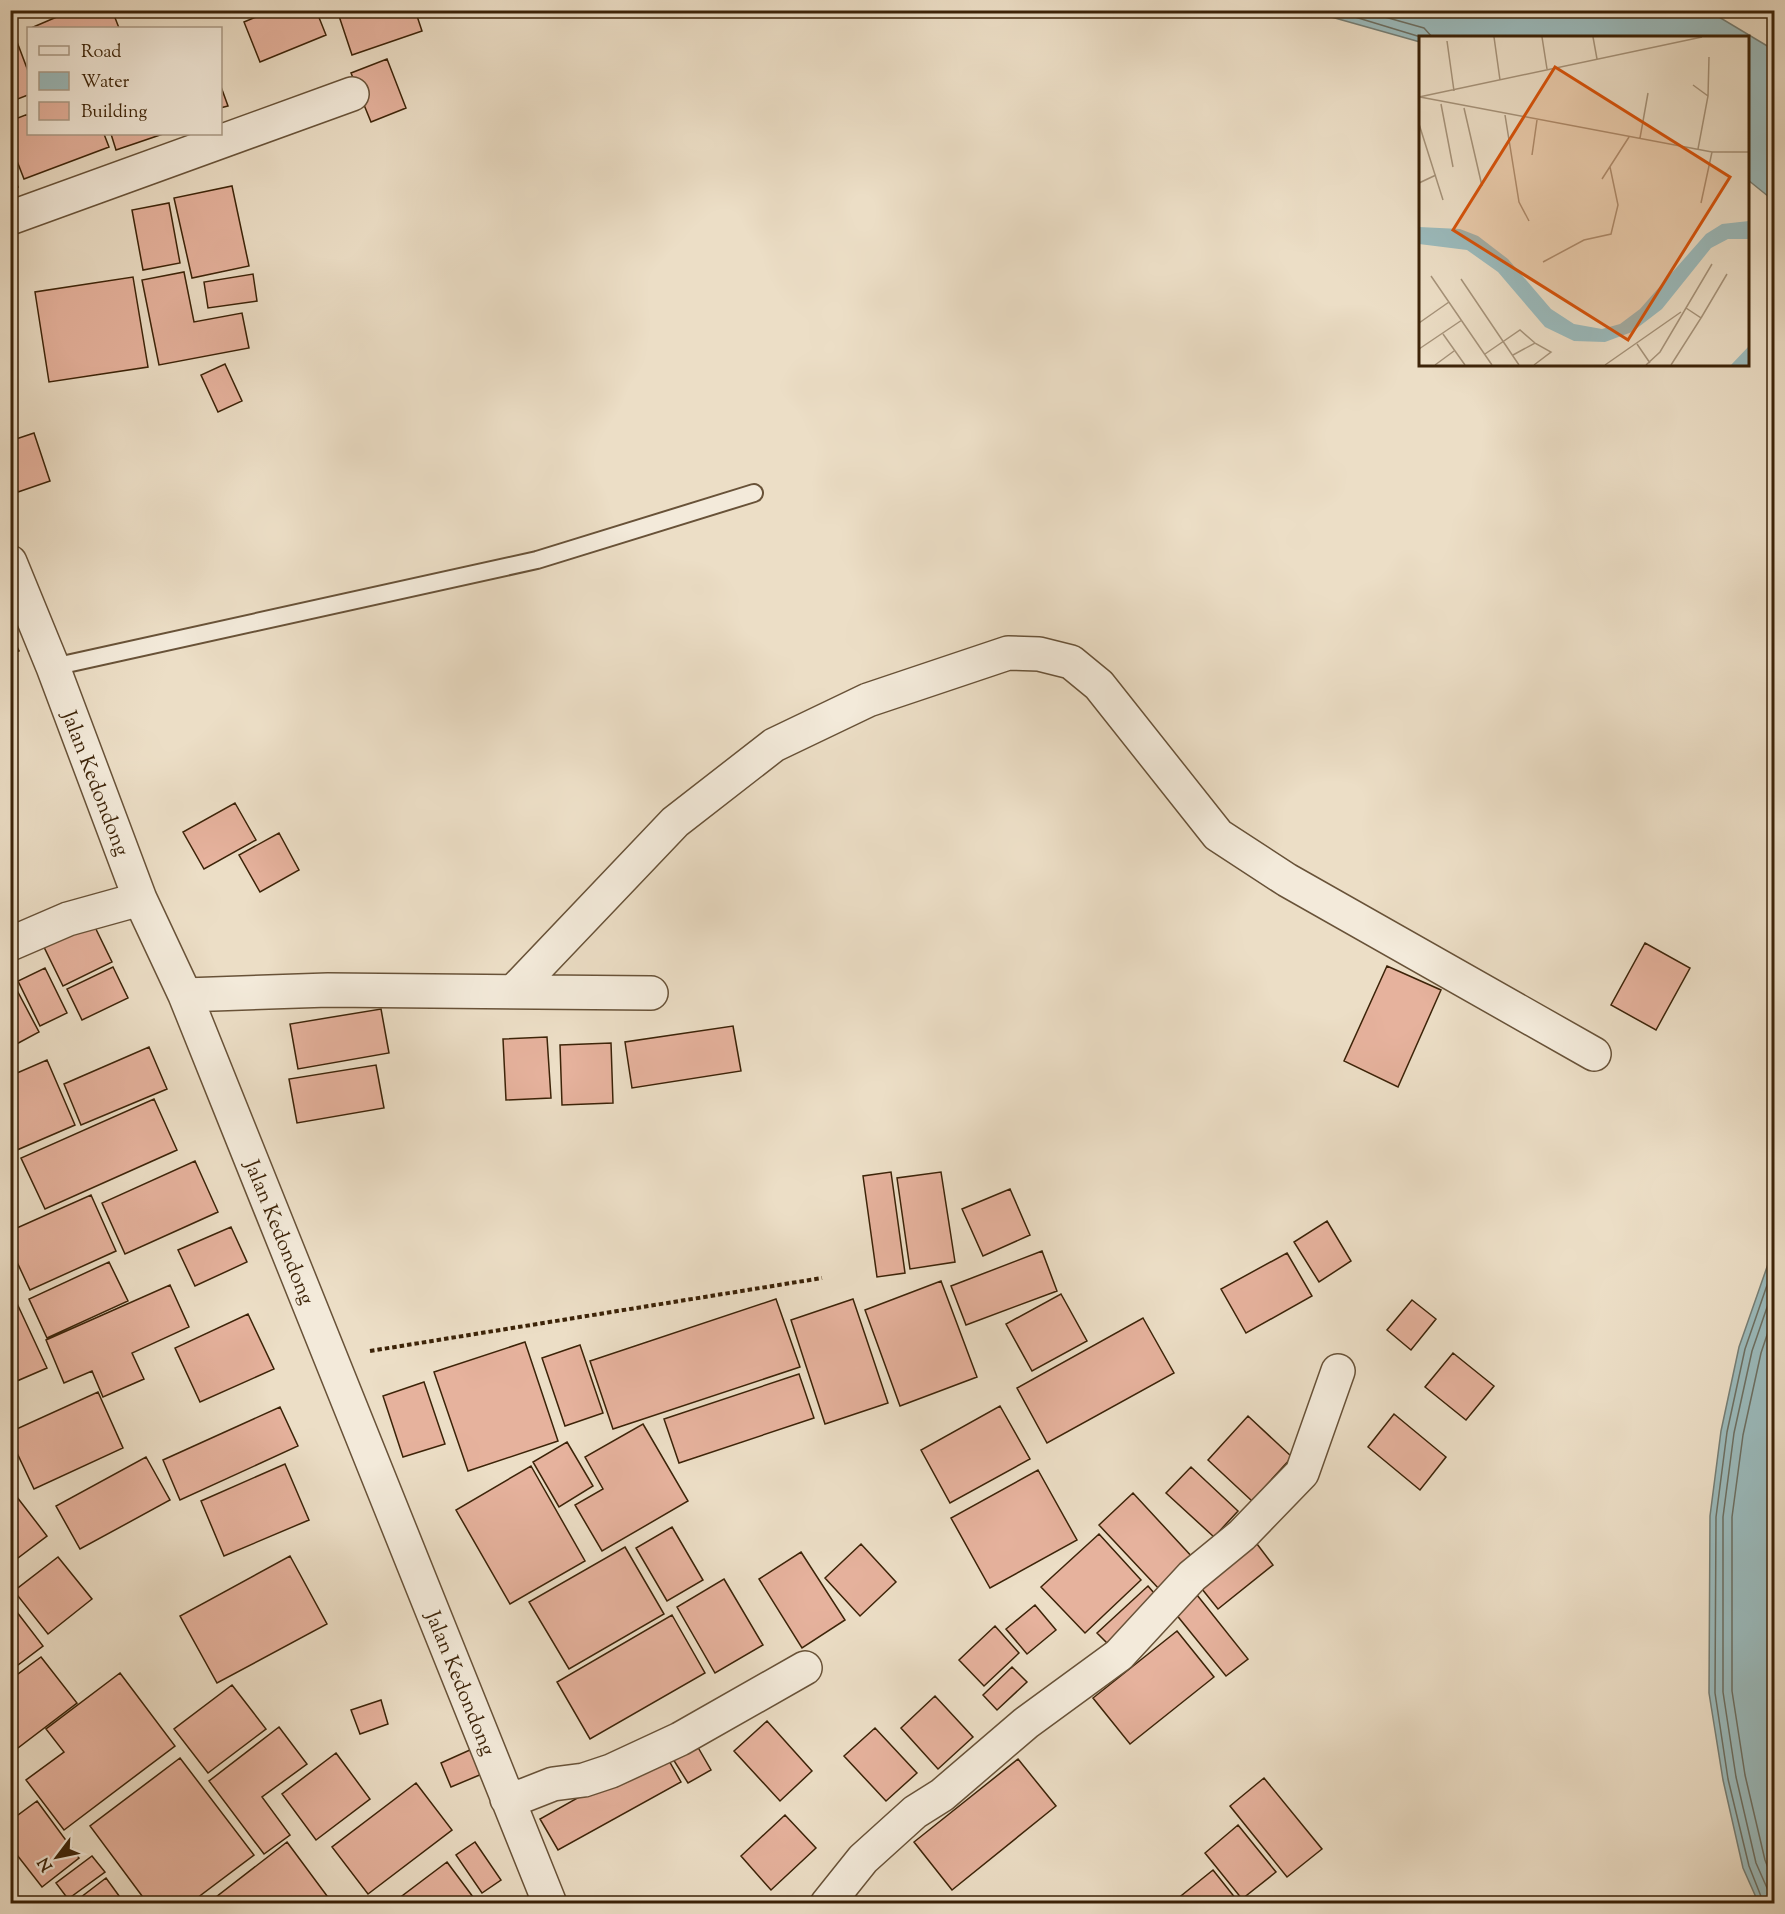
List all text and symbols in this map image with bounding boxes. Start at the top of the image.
legend [27,27,222,135]
inset map [1419,36,1749,366]
text: Road [81,40,121,66]
text: Water [81,70,130,96]
text: Building [81,100,147,126]
street label: Jalan Kedondong [52,706,136,861]
street label: Jalan Kedondong [235,1155,321,1309]
street label: Jalan Kedondong [416,1606,502,1760]
north arrow [27,1827,87,1887]
text: N [33,1852,60,1875]

